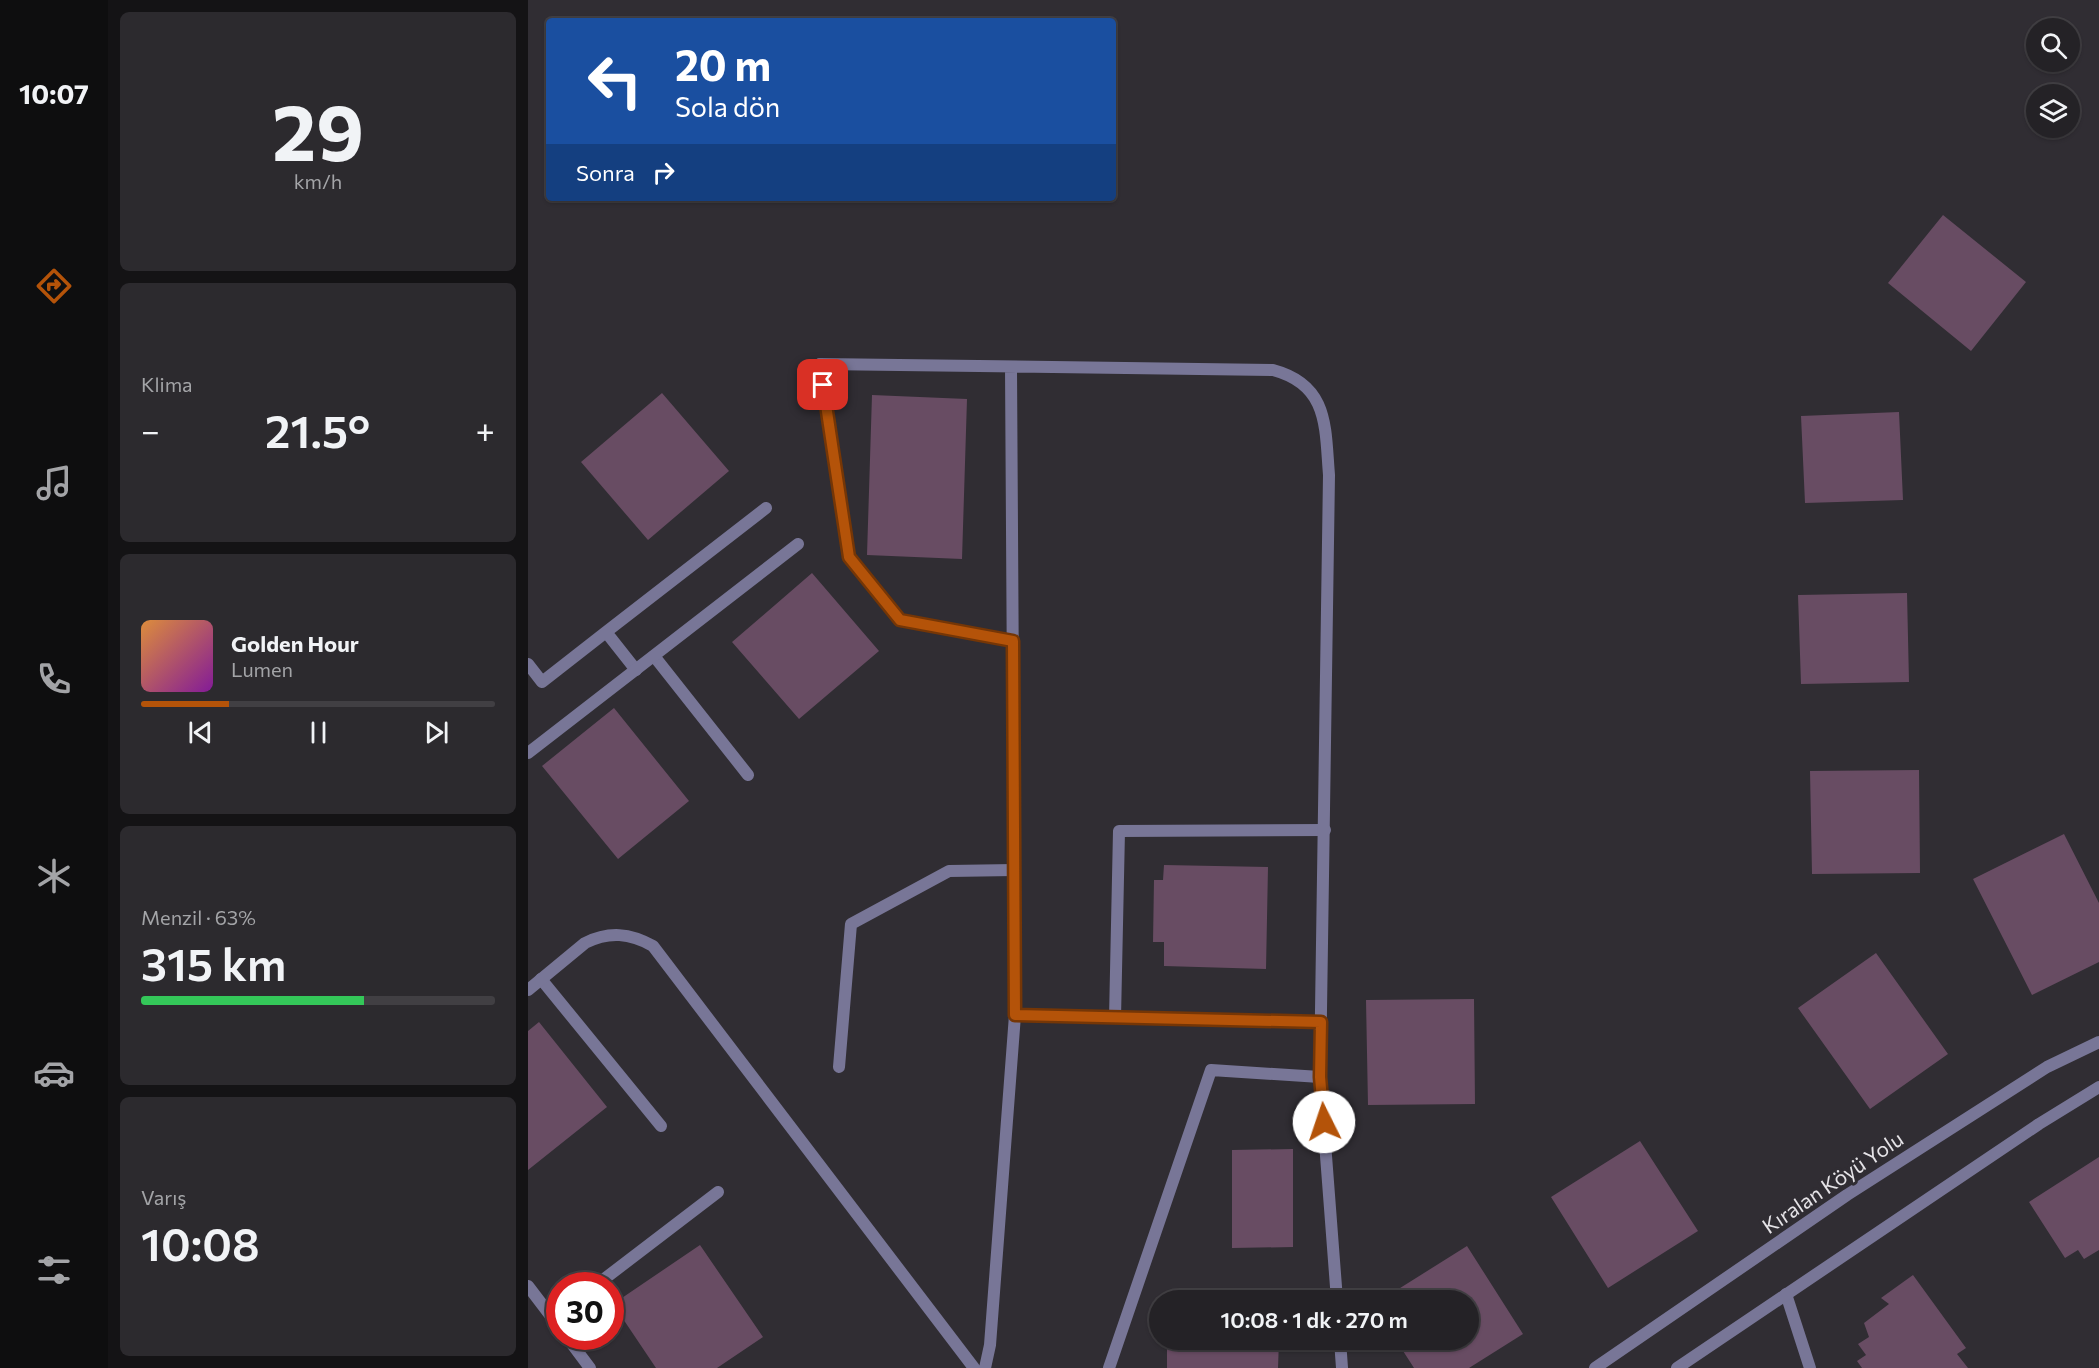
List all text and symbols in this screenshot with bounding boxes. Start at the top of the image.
map controls [2026,18,2080,138]
button: search [2026,18,2080,72]
text: 20 m [675,38,771,90]
icon: left [576,42,654,120]
text: 10:07 [19,77,89,110]
text: 29 [272,82,364,177]
button: layers [2026,84,2080,138]
text: Sola dön [675,90,780,123]
icon: right [647,156,680,189]
text: Sonra [576,159,635,186]
text: km/h [294,169,342,193]
icon: directions [33,265,75,307]
pin [797,359,848,410]
icon: arrive [806,368,839,401]
text: Klima [141,372,193,396]
text: 21.5° [265,402,370,457]
text: − [141,409,160,450]
text: + [476,409,495,450]
icon: music [33,462,75,504]
text: Golden Hour [231,630,359,657]
text: Lumen [231,657,293,681]
icon: phone [33,658,75,700]
icon: previous [184,716,217,749]
icon: pause [302,716,335,749]
icon: next [420,716,453,749]
icon: climate [33,855,75,897]
text: Menzil · 63% [141,905,256,929]
text: 315 km [141,935,286,990]
icon: car [33,1052,75,1094]
position arrow [1292,1090,1356,1154]
street label: Kıralan Köyü Yolu [1757,1125,1907,1238]
text: Varış [141,1185,186,1209]
text: 10:08 [141,1215,260,1270]
icon: filters [33,1249,75,1291]
speed limit sign: 30 [546,1272,624,1350]
text: 10:08 · 1 dk · 270 m [1220,1306,1408,1333]

